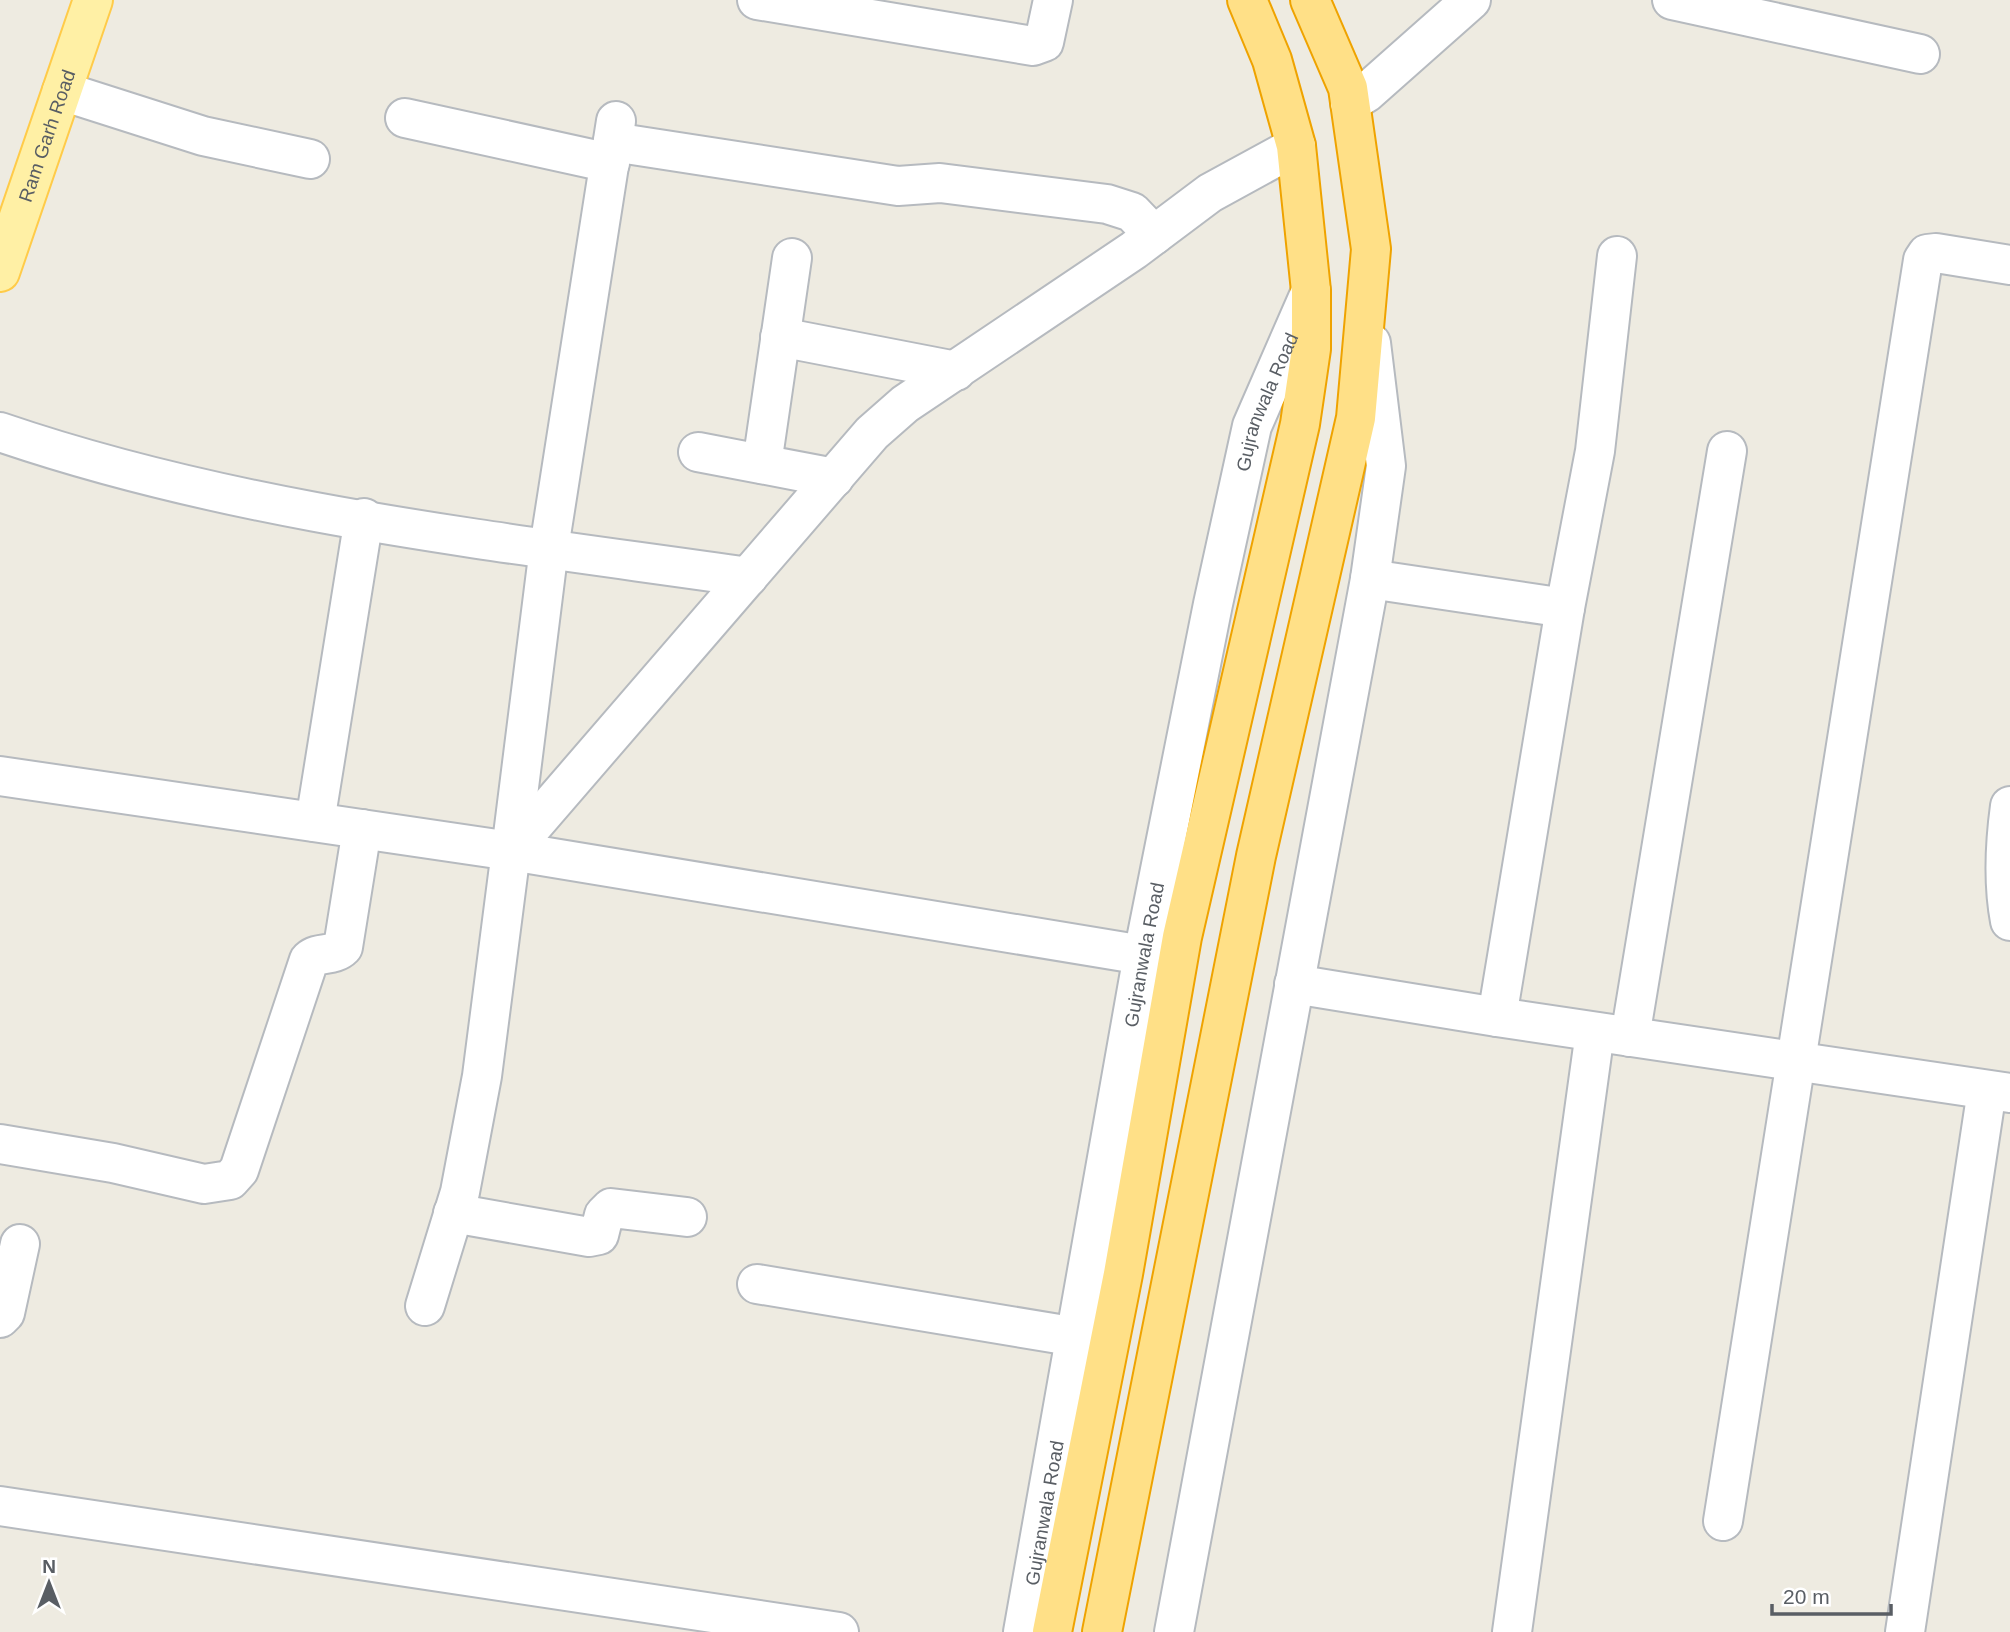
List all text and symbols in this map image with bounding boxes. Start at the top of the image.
street label: Ram Garh Road [14,67,79,205]
street label: Gujranwala Road [1232,329,1302,473]
street label: Gujranwala Road [1120,880,1168,1029]
street label: Gujranwala Road [1021,1439,1067,1587]
north arrow [14,1548,84,1618]
text: N [42,1556,56,1577]
scale bar [1772,1572,1891,1616]
text: 20 m [1783,1585,1830,1608]

